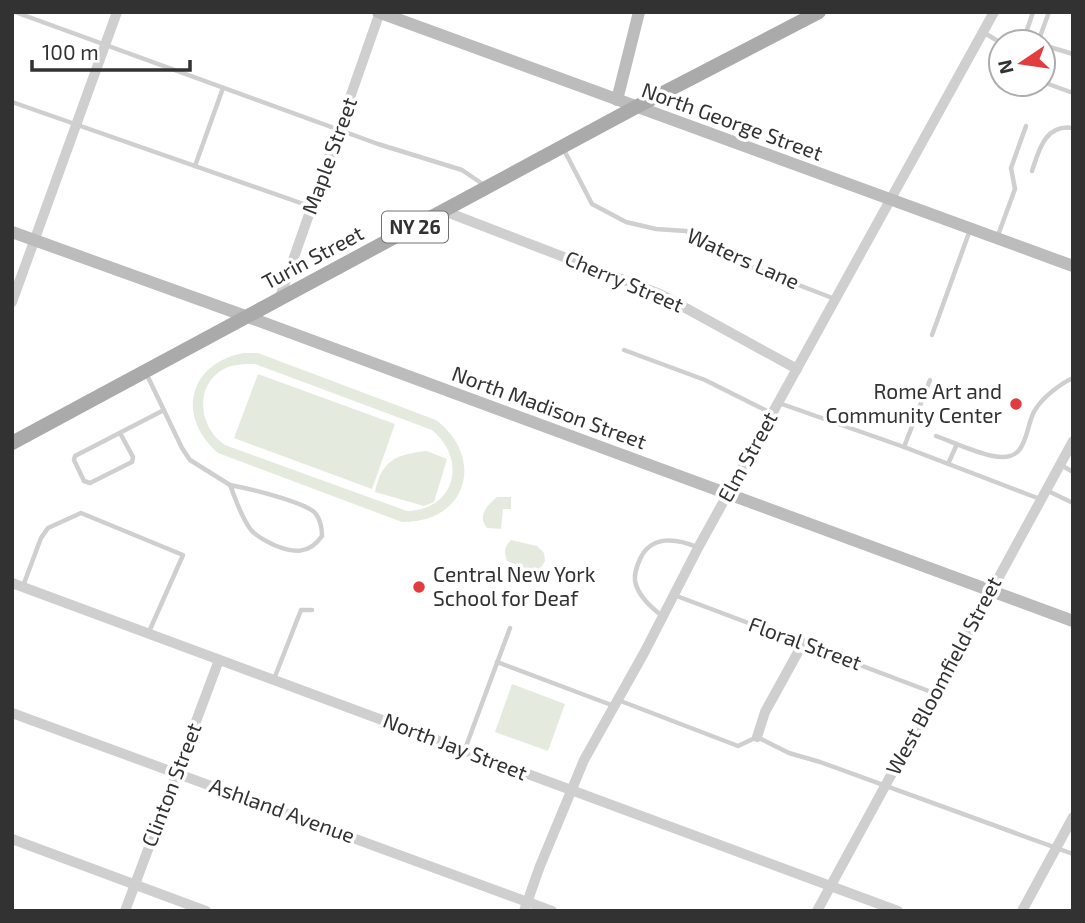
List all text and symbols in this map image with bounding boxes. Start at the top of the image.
scale bar [32,28,189,72]
north arrow [987,28,1057,98]
text: 100 m [42,39,99,64]
text: N [992,58,1018,76]
street label: North George Street [639,76,826,165]
street label: Maple Street [296,94,361,217]
road number: NY 26 [382,212,448,243]
street label: Turin Street [257,220,367,294]
street label: Waters Lane [684,222,804,293]
street label: Cherry Street [562,244,687,317]
street label: North Madison Street [449,360,650,453]
place label: Rome Art and Community Center [825,378,1003,427]
marker: Rome Art and Community Center [1008,396,1024,412]
street label: Elm Street [712,407,782,506]
place label: Central New York School for Deaf [433,561,596,610]
street label: West Bloomfield Street [880,572,1006,779]
marker: Central New York School for Deaf [411,579,427,595]
street label: Floral Street [746,611,865,675]
street label: North Jay Street [380,707,531,785]
street label: Clinton Street [135,719,206,850]
street label: Ashland Avenue [207,772,358,847]

